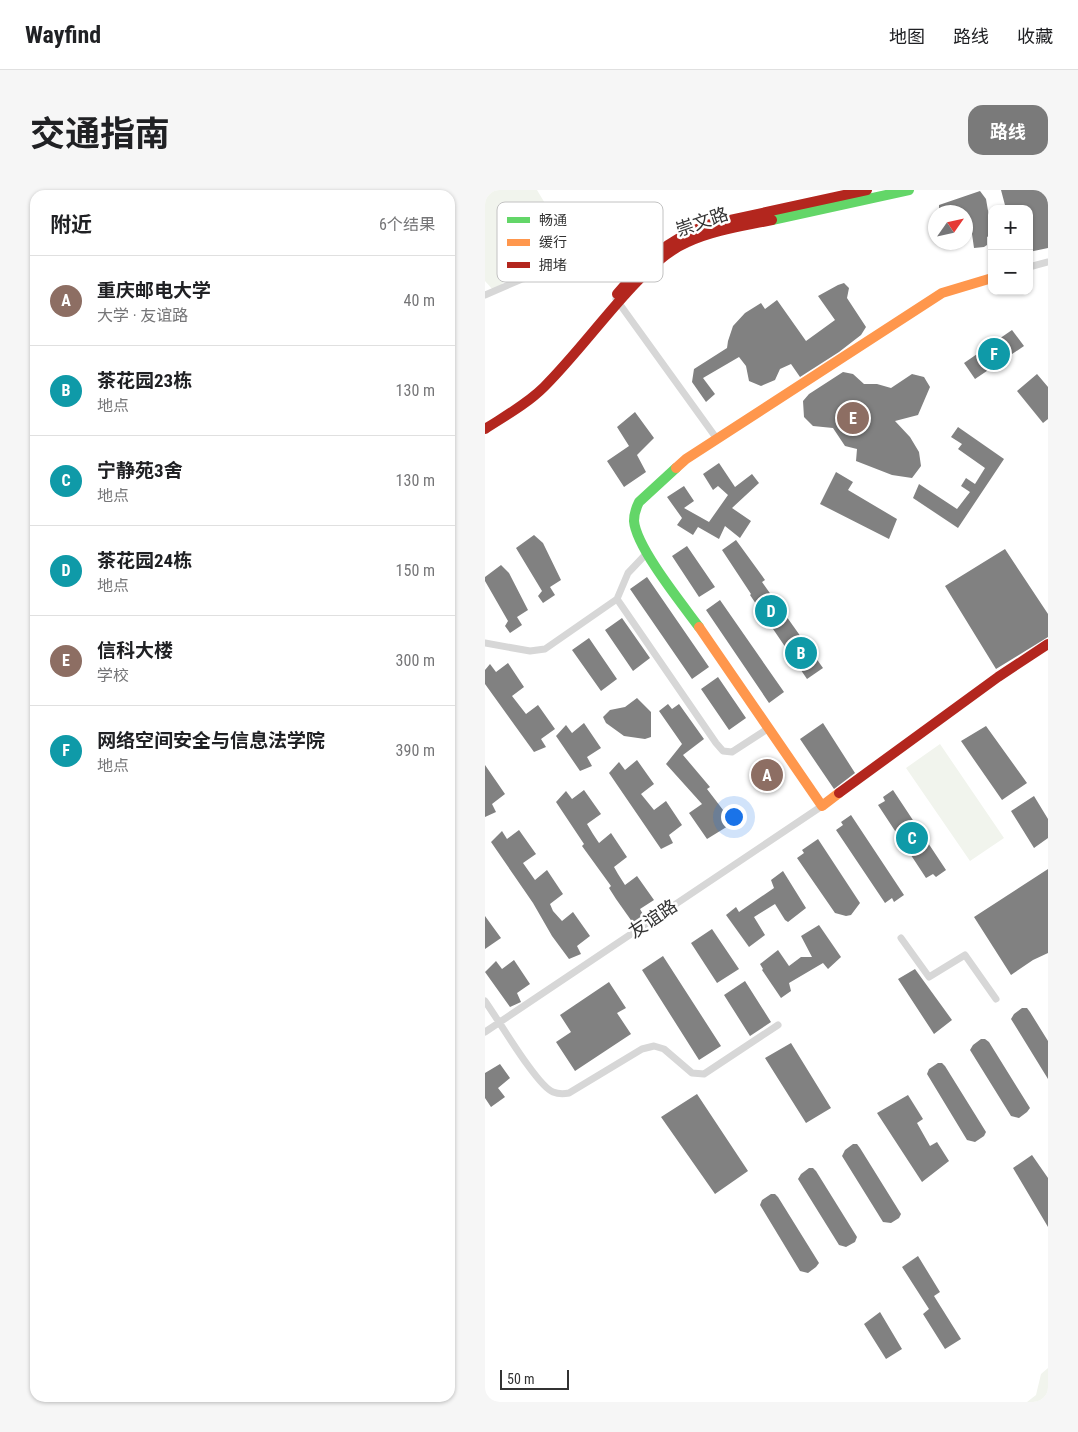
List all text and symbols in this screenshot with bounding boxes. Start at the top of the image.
text: Wayfind [25,21,101,49]
text: 地图 [889,26,925,47]
text: 路线 [953,26,989,47]
text: 收藏 [1017,26,1053,47]
button: 路线 [968,105,1048,155]
text: 交通指南 [30,114,170,155]
legend [497,202,663,282]
street label: 崇文路 [673,203,731,240]
north arrow [928,205,973,250]
map controls [988,205,1033,295]
button: + [988,205,1033,250]
text: 畅通 [539,212,567,228]
text: 附近 [50,213,92,237]
text: 6个结果 [379,215,435,234]
text: 缓行 [539,234,567,250]
button: − [988,250,1033,295]
text: 拥堵 [539,257,567,273]
text: 重庆邮电大学 [97,279,211,302]
text: A [61,291,71,310]
text: 40 m [403,291,435,310]
text: 大学 · 友谊路 [97,306,188,325]
pin: F [978,335,1010,373]
text: 茶花园23栋 [97,369,192,392]
text: B [62,381,70,400]
text: 130 m [396,381,435,400]
text: 地点 [97,396,129,415]
pin: E [837,399,869,437]
text: 宁静苑3舍 [97,459,183,482]
text: C [61,471,71,490]
text: 130 m [396,471,435,490]
text: 地点 [97,486,129,505]
text: 茶花园24栋 [97,549,192,572]
text: D [61,561,71,580]
text: 150 m [396,561,435,580]
text: 地点 [97,576,129,595]
pin: D [755,592,787,630]
pin: B [785,634,817,672]
text: 信科大楼 [97,639,173,662]
text: E [62,651,70,670]
text: 300 m [396,651,435,670]
text: 学校 [97,666,129,685]
text: 网络空间安全与信息法学院 [97,729,325,752]
text: F [62,741,70,760]
text: 390 m [396,741,435,760]
text: 地点 [97,756,129,775]
pin: A [751,756,783,794]
your location [721,804,747,830]
pin: C [896,819,928,857]
street label: 友谊路 [624,895,681,942]
scale bar [500,1367,569,1390]
text: 50 m [507,1371,535,1387]

